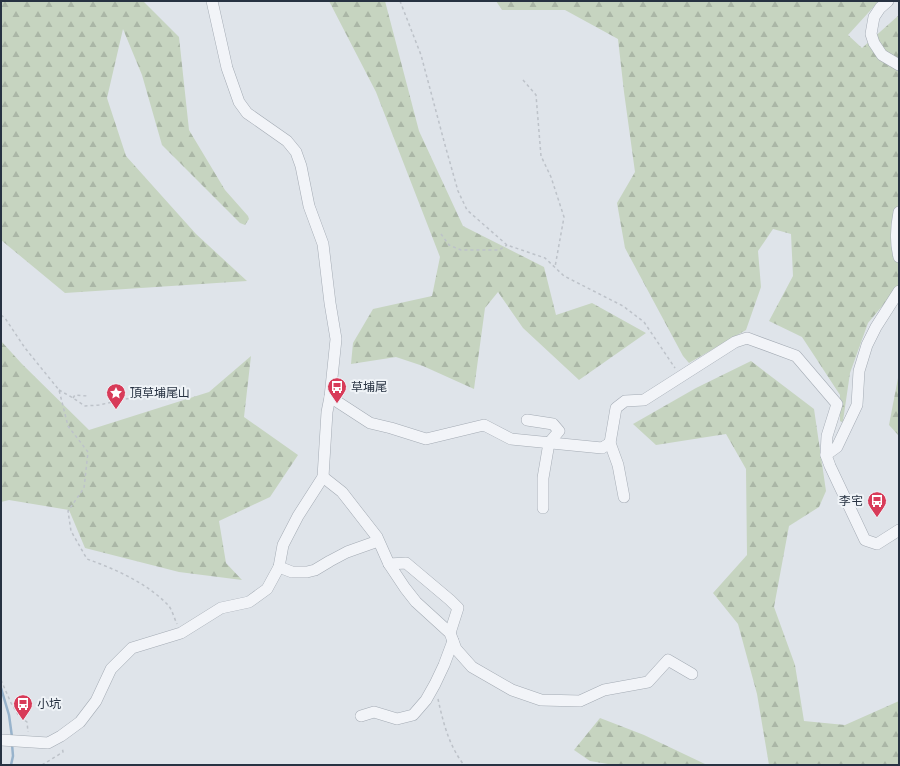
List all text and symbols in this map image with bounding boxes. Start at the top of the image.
bus stop icon: 草埔尾 [326,376,348,404]
place label: 草埔尾 [351,380,387,393]
place icon: 頂草埔尾山 [105,382,127,410]
place label: 頂草埔尾山 [130,386,190,399]
bus stop icon: 李宅 [866,490,888,518]
place label: 李宅 [839,494,863,507]
bus stop icon: 小坑 [12,693,34,721]
place label: 小坑 [37,697,61,710]

